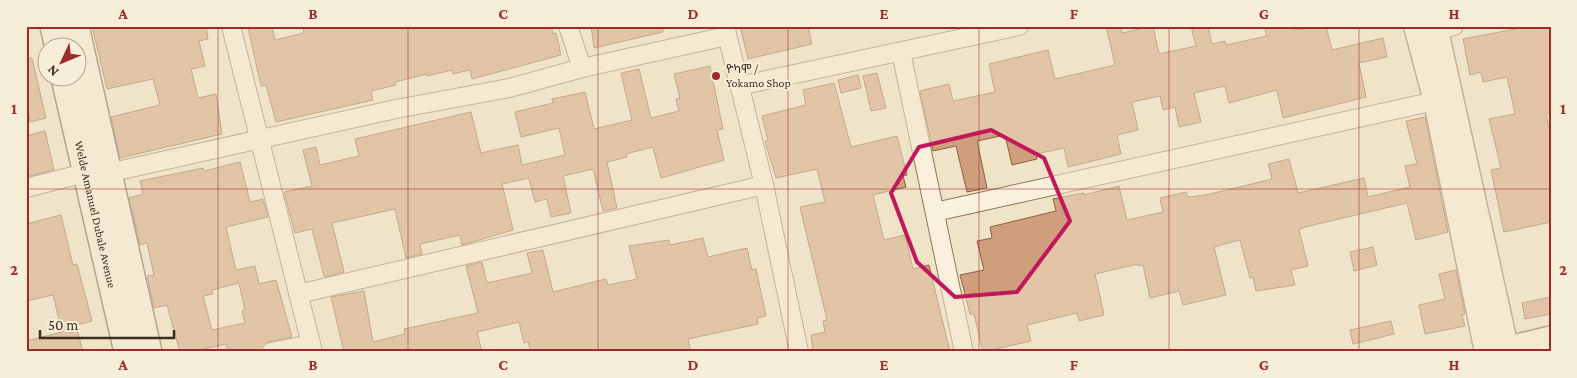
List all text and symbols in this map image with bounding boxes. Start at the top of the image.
text: A [117,5,128,22]
text: B [308,5,318,22]
text: C [498,5,508,22]
text: D [687,5,699,22]
text: E [879,5,889,22]
text: F [1070,5,1079,22]
text: G [1259,5,1269,22]
text: H [1449,5,1460,22]
north arrow [38,38,88,88]
text: N [43,62,62,80]
place label: ዮካሞ / Yokamo Shop [726,62,791,90]
marker: ዮካሞ / Yokamo Shop [710,70,722,82]
text: 1 [11,100,17,117]
text: 1 [1560,100,1566,117]
street label: Welde Amanuel Dubale Avenue [72,140,119,289]
text: 2 [10,261,18,278]
text: 2 [1559,261,1567,278]
scale bar [40,308,174,340]
text: 50 m [48,317,78,333]
text: A [117,356,128,373]
text: B [308,356,318,373]
text: C [498,356,508,373]
text: D [687,356,699,373]
text: E [879,356,889,373]
text: F [1070,356,1079,373]
text: G [1259,356,1269,373]
text: H [1449,356,1460,373]

